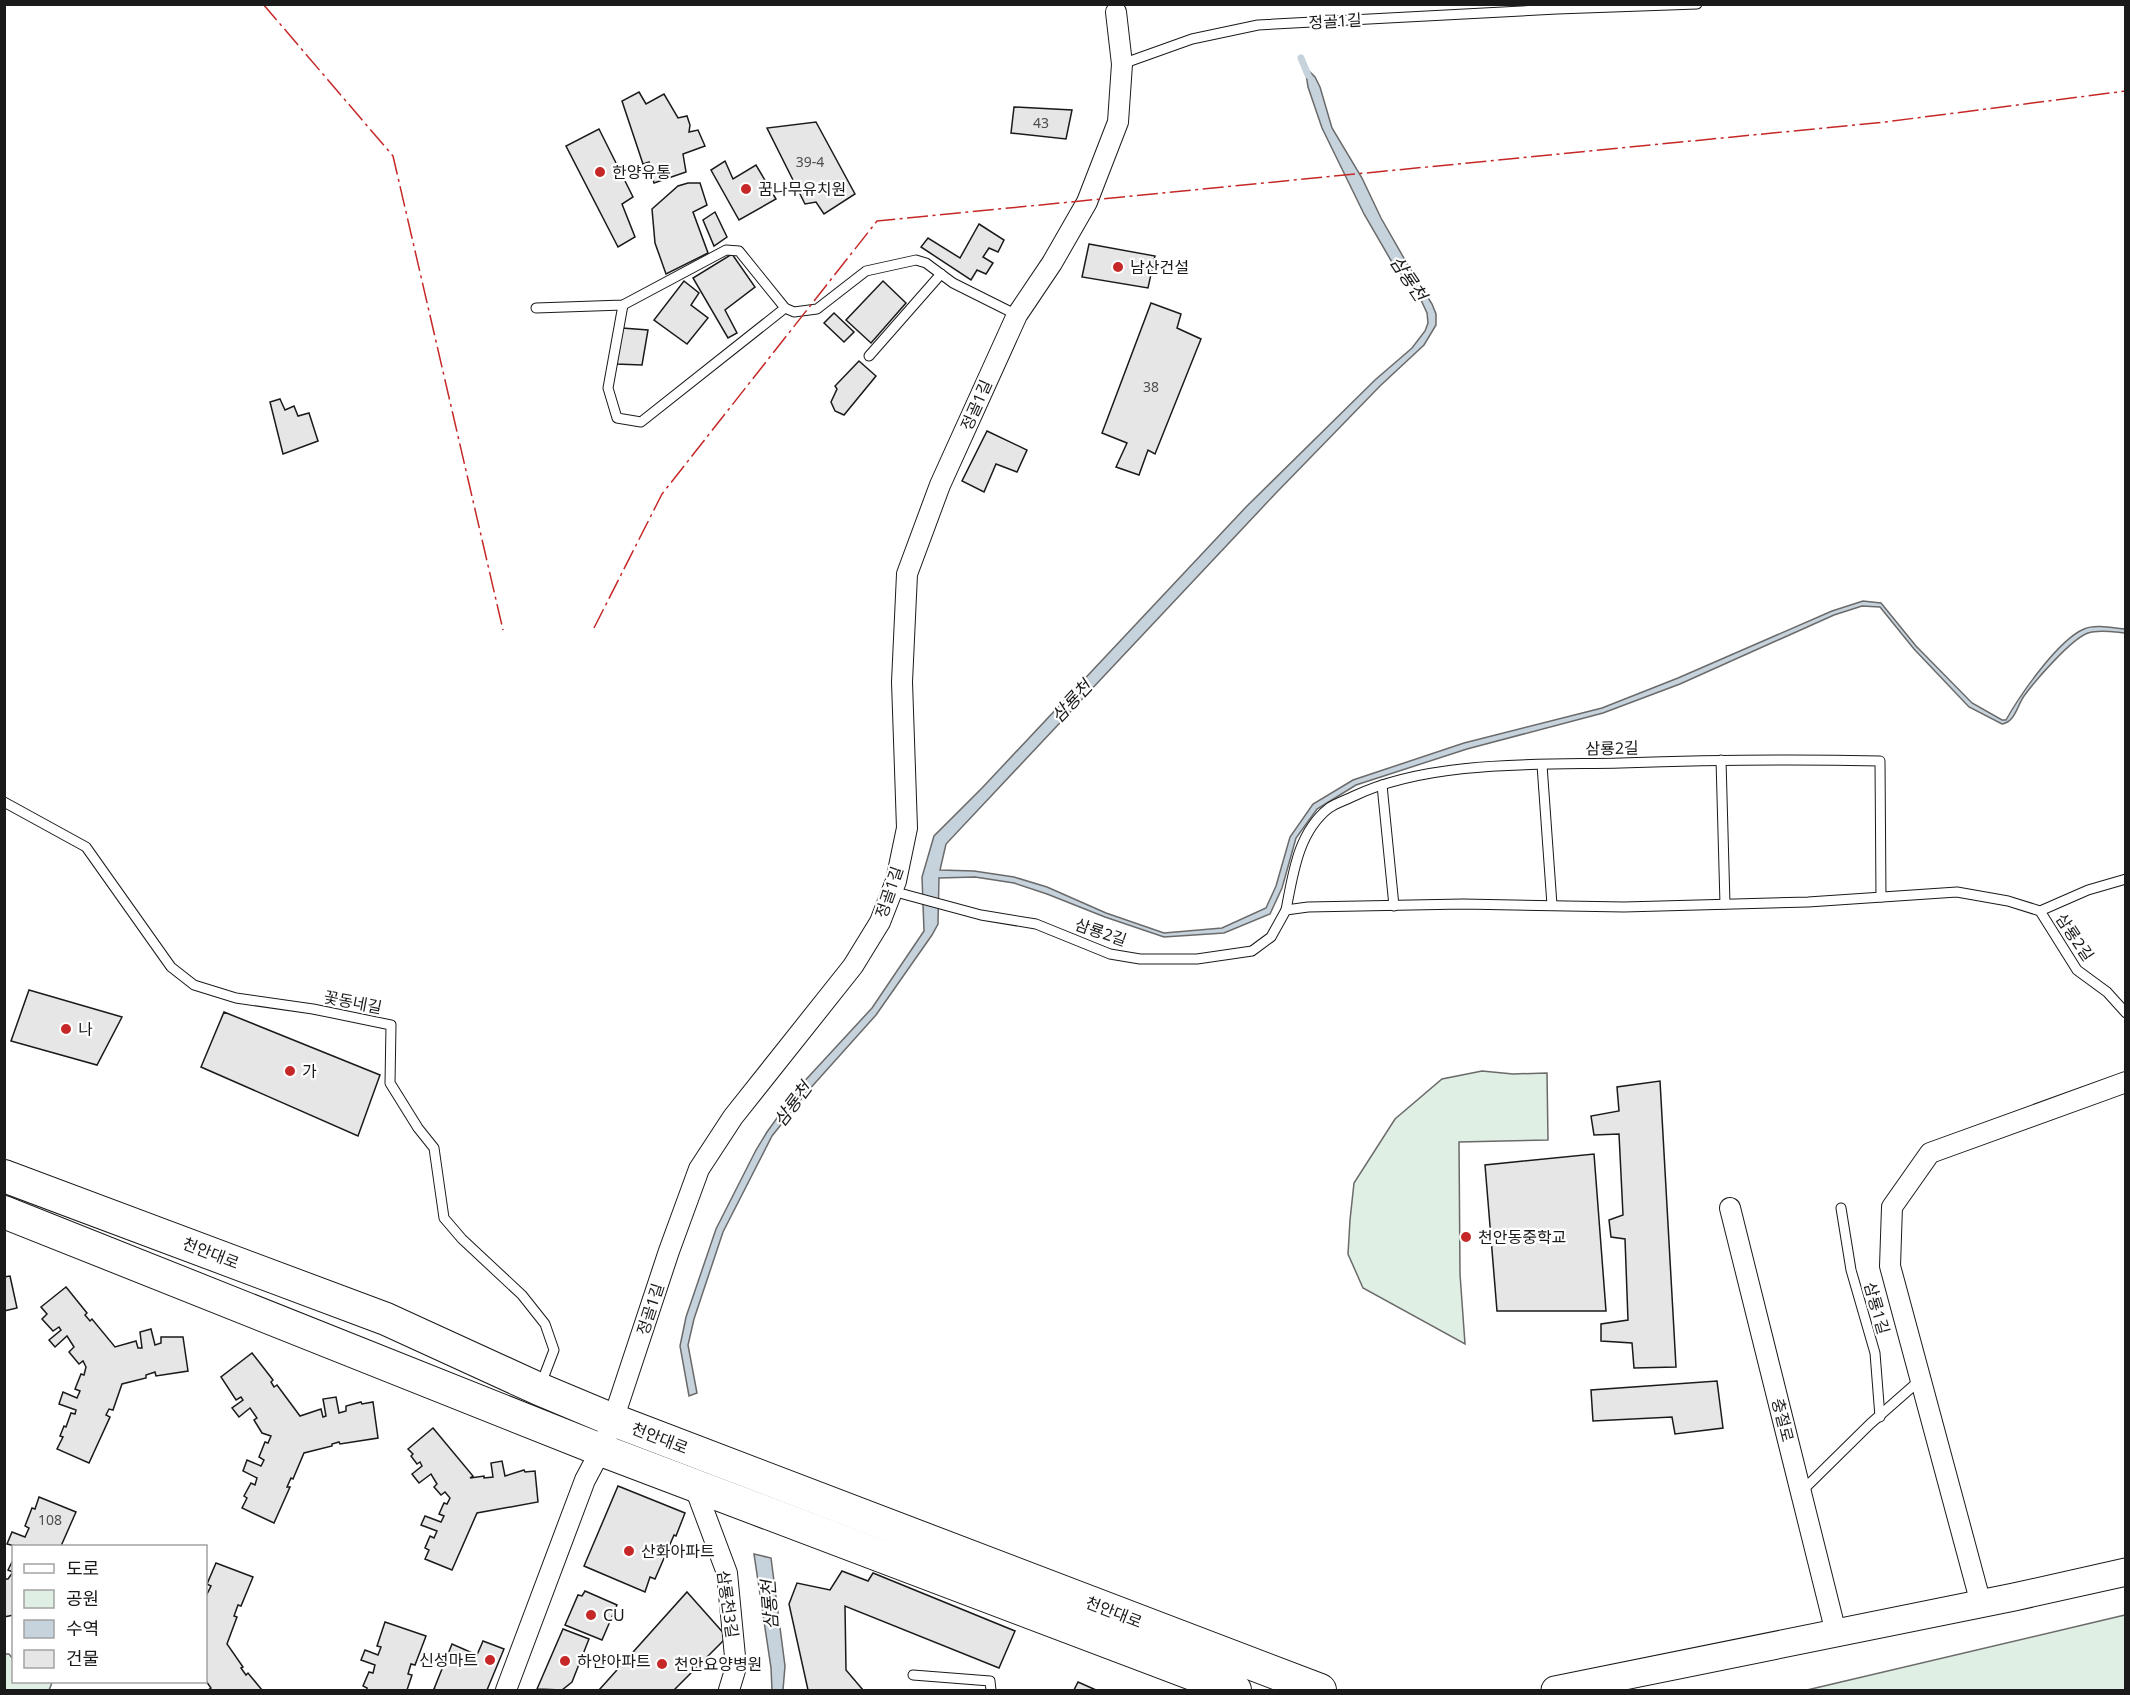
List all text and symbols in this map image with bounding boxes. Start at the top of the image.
street label: 정골1길 [1308,9,1362,33]
house number: 43 [1033,113,1049,132]
house number: 39-4 [796,152,824,171]
place label: 한양유통 [612,161,671,183]
marker: 한양유통 [593,165,607,179]
place label: 꿈나무유치원 [758,178,846,200]
marker: 꿈나무유치원 [739,182,753,196]
water label: 삼룡천 [1385,251,1434,307]
place label: 남산건설 [1130,256,1189,278]
marker: 남산건설 [1111,260,1125,274]
street label: 정골1길 [955,376,997,434]
house number: 38 [1143,377,1159,396]
water label: 삼룡천 [1045,673,1098,727]
street label: 삼룡2길 [1585,737,1639,759]
street label: 정골1길 [870,863,908,921]
street label: 삼룡2길 [2051,909,2099,965]
street label: 삼룡2길 [1072,913,1130,951]
street label: 꽃동네길 [322,986,384,1018]
place label: 나 [78,1018,93,1040]
marker: 나 [59,1022,73,1036]
place label: 가 [302,1060,317,1082]
marker: 가 [283,1064,297,1078]
water label: 삼룡천 [767,1075,818,1131]
place label: 천안동중학교 [1478,1226,1566,1248]
marker: 천안동중학교 [1459,1230,1473,1244]
street label: 천안대로 [180,1232,243,1274]
street label: 삼룡1길 [1859,1279,1895,1337]
street label: 정골1길 [631,1280,669,1338]
street label: 충절로 [1767,1396,1799,1444]
street label: 천안대로 [629,1417,692,1459]
house number: 108 [38,1510,62,1529]
place label: 산화아파트 [641,1540,715,1562]
marker: 산화아파트 [622,1544,636,1558]
legend [12,1545,207,1683]
text: 도로 [66,1556,99,1580]
street label: 삼룡천3길 [712,1569,744,1639]
water label: 삼룡천 [755,1577,783,1631]
text: 공원 [66,1586,99,1610]
street label: 천안대로 [1083,1591,1146,1633]
place label: CU [603,1604,625,1626]
marker: CU [584,1608,598,1622]
text: 수역 [66,1616,99,1640]
text: 건물 [66,1646,99,1670]
place label: 신성마트 [419,1649,478,1671]
place label: 하얀아파트 [577,1650,651,1672]
marker: 신성마트 [483,1653,497,1667]
place label: 천안요양병원 [674,1653,762,1675]
marker: 하얀아파트 [558,1654,572,1668]
marker: 천안요양병원 [655,1657,669,1671]

